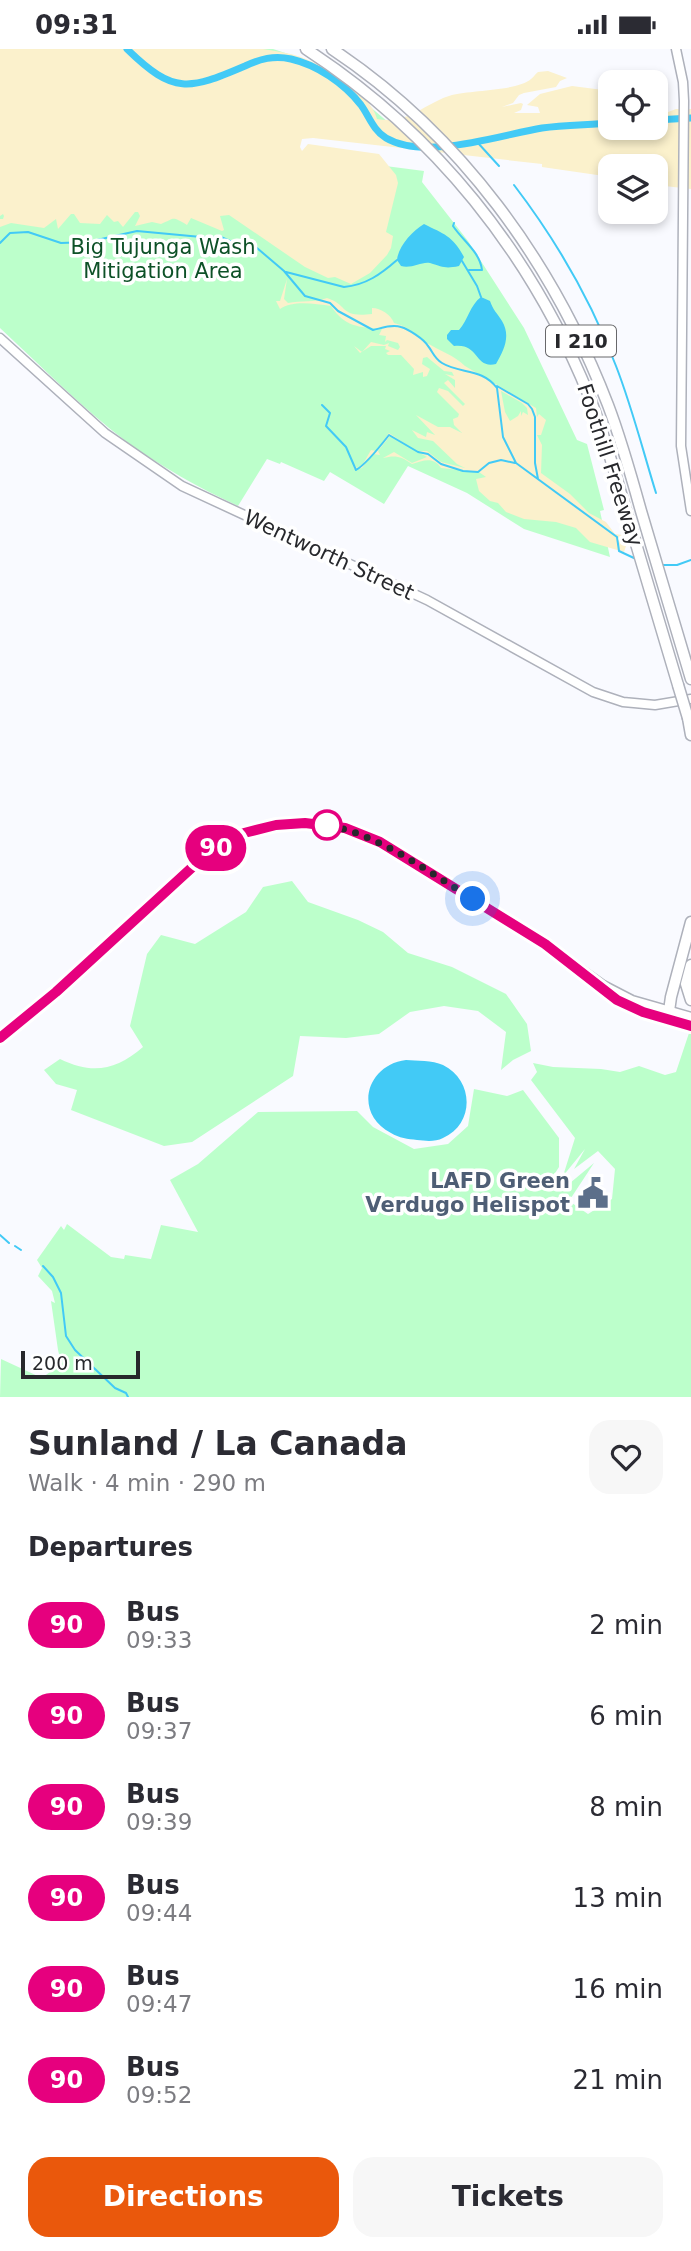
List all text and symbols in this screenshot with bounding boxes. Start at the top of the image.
text: 09:31 [35,10,118,40]
map controls [598,70,668,224]
button: locate [598,70,668,140]
button: layers [598,154,668,224]
park label: Big Tujunga Wash Mitigation Area [70,235,256,283]
road number: I 210 [546,325,616,357]
street label: Foothill Freeway [572,381,648,549]
street label: Wentworth Street [240,505,418,605]
unlabelled marker [312,810,342,840]
line badge: 90 [184,825,248,871]
text: 90 [199,834,233,862]
your location [455,881,490,916]
place label: LAFD Green Verdugo Helispot [365,1169,570,1217]
public building icon: LAFD Green Verdugo Helispot [576,1176,610,1210]
scale bar [21,1348,140,1380]
text: 200 m [32,1352,93,1374]
button: heart [589,1420,663,1494]
text: Sunland / La Canada [28,1424,407,1463]
text: Walk · 4 min · 290 m [28,1470,266,1496]
text: Departures [28,1532,193,1562]
text: Bus [126,1597,180,1627]
text: 2 min [589,1610,663,1640]
text: 90 [50,1611,83,1639]
text: 09:33 [126,1627,192,1653]
text: Bus [126,1688,180,1718]
text: 6 min [589,1701,663,1731]
text: 90 [50,1702,83,1730]
text: 09:37 [126,1718,192,1744]
text: Bus [126,1779,180,1809]
text: 8 min [589,1792,663,1822]
text: 90 [50,1793,83,1821]
text: 09:39 [126,1809,192,1835]
text: Bus [126,1870,180,1900]
text: 13 min [573,1883,663,1913]
text: 90 [50,1884,83,1912]
text: 09:44 [126,1900,192,1926]
text: Bus [126,1961,180,1991]
text: 16 min [573,1974,663,2004]
text: 90 [50,1975,83,2003]
text: 09:47 [126,1991,192,2017]
text: Bus [126,2052,180,2082]
text: 21 min [573,2065,663,2095]
text: 90 [50,2066,83,2094]
text: 09:52 [126,2082,192,2108]
button: Directions [28,2157,339,2237]
button: Tickets [353,2157,663,2237]

